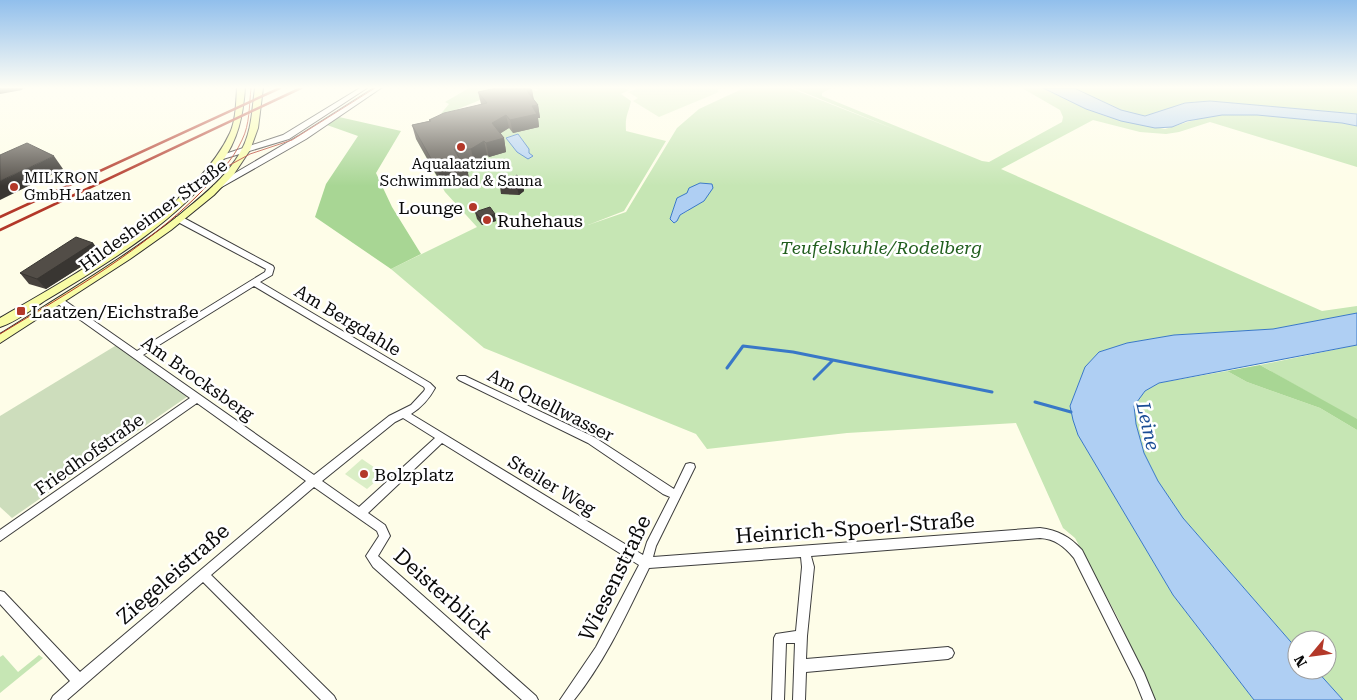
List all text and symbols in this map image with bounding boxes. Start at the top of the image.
marker: Aqualaatzium Schwimmbad & Sauna [455,141,467,153]
street label: Hildesheimer Straße [75,154,231,276]
place label: Aqualaatzium Schwimmbad & Sauna [380,155,542,190]
place label: MILKRON GmbH Laatzen [24,169,132,204]
marker: MILKRON GmbH Laatzen [8,181,20,193]
place label: Lounge [398,197,463,218]
marker: Lounge [467,201,479,213]
place label: Ruhehaus [497,210,583,231]
marker: Ruhehaus [481,214,493,226]
park label: Teufelskuhle/Rodelberg [780,237,982,258]
street label: Am Bergdahle [291,280,405,360]
place label: Laatzen/Eichstraße [31,301,199,322]
marker: Laatzen/Eichstraße [15,305,27,317]
street label: Am Brocksberg [138,331,259,425]
street label: Am Quellwasser [485,364,617,446]
water label: Leine [1131,399,1165,453]
street label: Friedhofstraße [31,409,148,499]
street label: Steiler Weg [504,451,600,520]
place label: Bolzplatz [374,464,454,485]
marker: Bolzplatz [358,468,370,480]
street label: Heinrich-Spoerl-Straße [735,508,975,548]
street label: Wiesenstraße [574,511,656,645]
street label: Ziegeleistraße [112,519,234,629]
street label: Deisterblick [389,544,497,644]
north arrow [1287,630,1337,680]
text: N [1291,653,1310,670]

